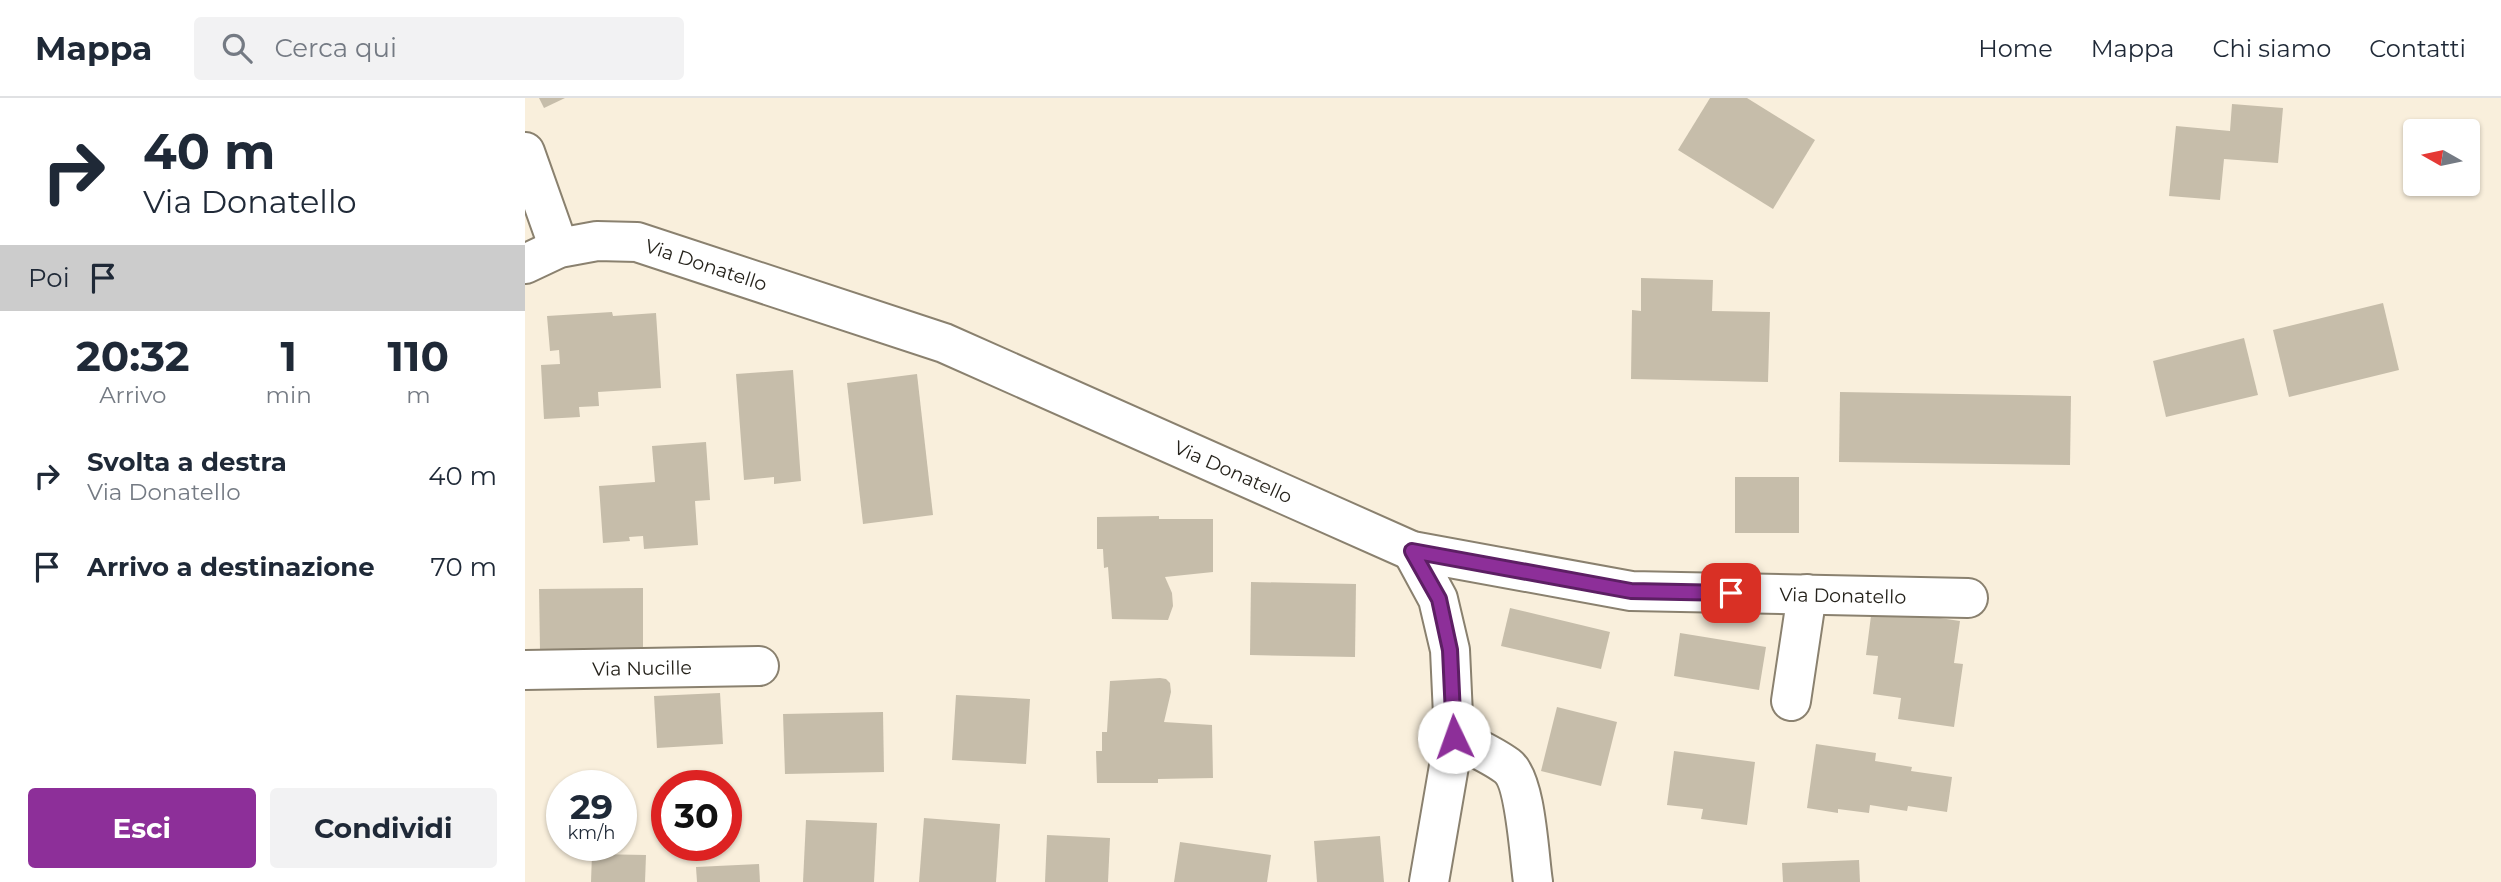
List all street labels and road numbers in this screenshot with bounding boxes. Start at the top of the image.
street label: Via Donatello [642,234,770,296]
street label: Via Donatello [1170,436,1296,508]
street label: Via Donatello [1779,583,1907,609]
street label: Via Nucille [592,656,692,681]

